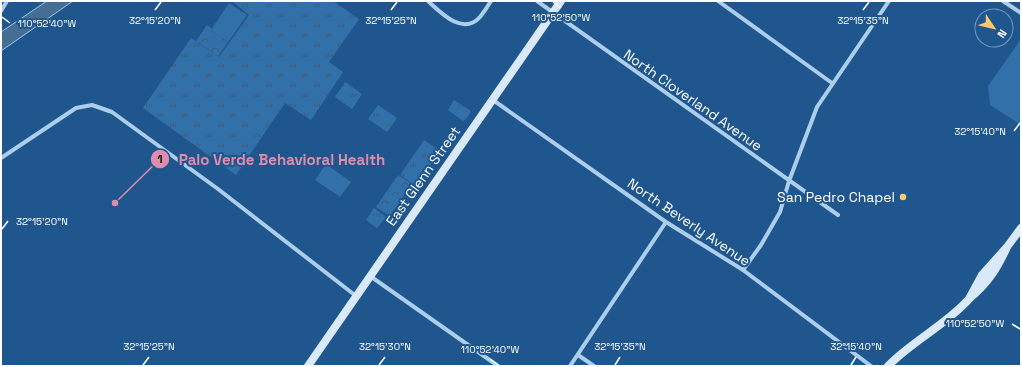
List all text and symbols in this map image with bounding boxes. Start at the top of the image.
north arrow [974,8,1014,48]
text: 110°52'50"W [532,11,590,24]
text: 32°15'20"N [129,14,181,27]
text: 32°15'25"N [365,14,417,27]
text: 32°15'35"N [837,14,889,27]
text: 110°52'40"W [18,17,76,30]
text: N [994,27,1010,41]
street label: North Cloverland Avenue [620,45,766,155]
street label: East Glenn Street [382,123,464,229]
text: 32°15'40"N [954,125,1006,138]
callout: Palo Verde Behavioral Health [150,146,393,173]
text: Palo Verde Behavioral Health [179,150,385,169]
text: 1 [157,151,163,167]
street label: North Beverly Avenue [624,174,754,270]
place label: San Pedro Chapel [777,188,895,206]
marker: San Pedro Chapel [898,192,908,202]
text: 32°15'20"N [16,215,68,228]
text: 110°52'50"W [946,317,1004,330]
text: 32°15'25"N [123,340,175,353]
text: 32°15'30"N [359,340,411,353]
text: 32°15'35"N [594,340,646,353]
text: 32°15'40"N [830,340,882,353]
text: 110°52'40"W [461,343,519,356]

